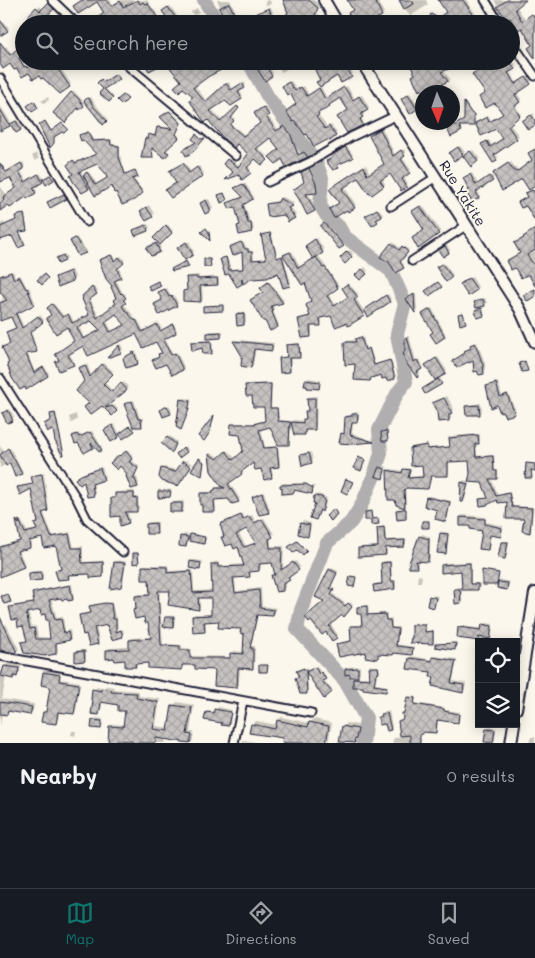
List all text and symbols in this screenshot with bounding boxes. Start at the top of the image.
search box [15,15,520,70]
icon: search [33,29,61,57]
text: Search here [73,30,189,55]
north arrow [415,85,460,130]
street label: Rue Yakite [435,156,491,230]
map controls [475,638,520,728]
button: locate [475,638,520,683]
button: layers [475,683,520,728]
text: Nearby [20,762,97,789]
text: 0 results [447,765,515,786]
tab: Map [66,899,94,948]
tab: Directions [225,899,297,948]
tab: Saved [428,899,469,948]

